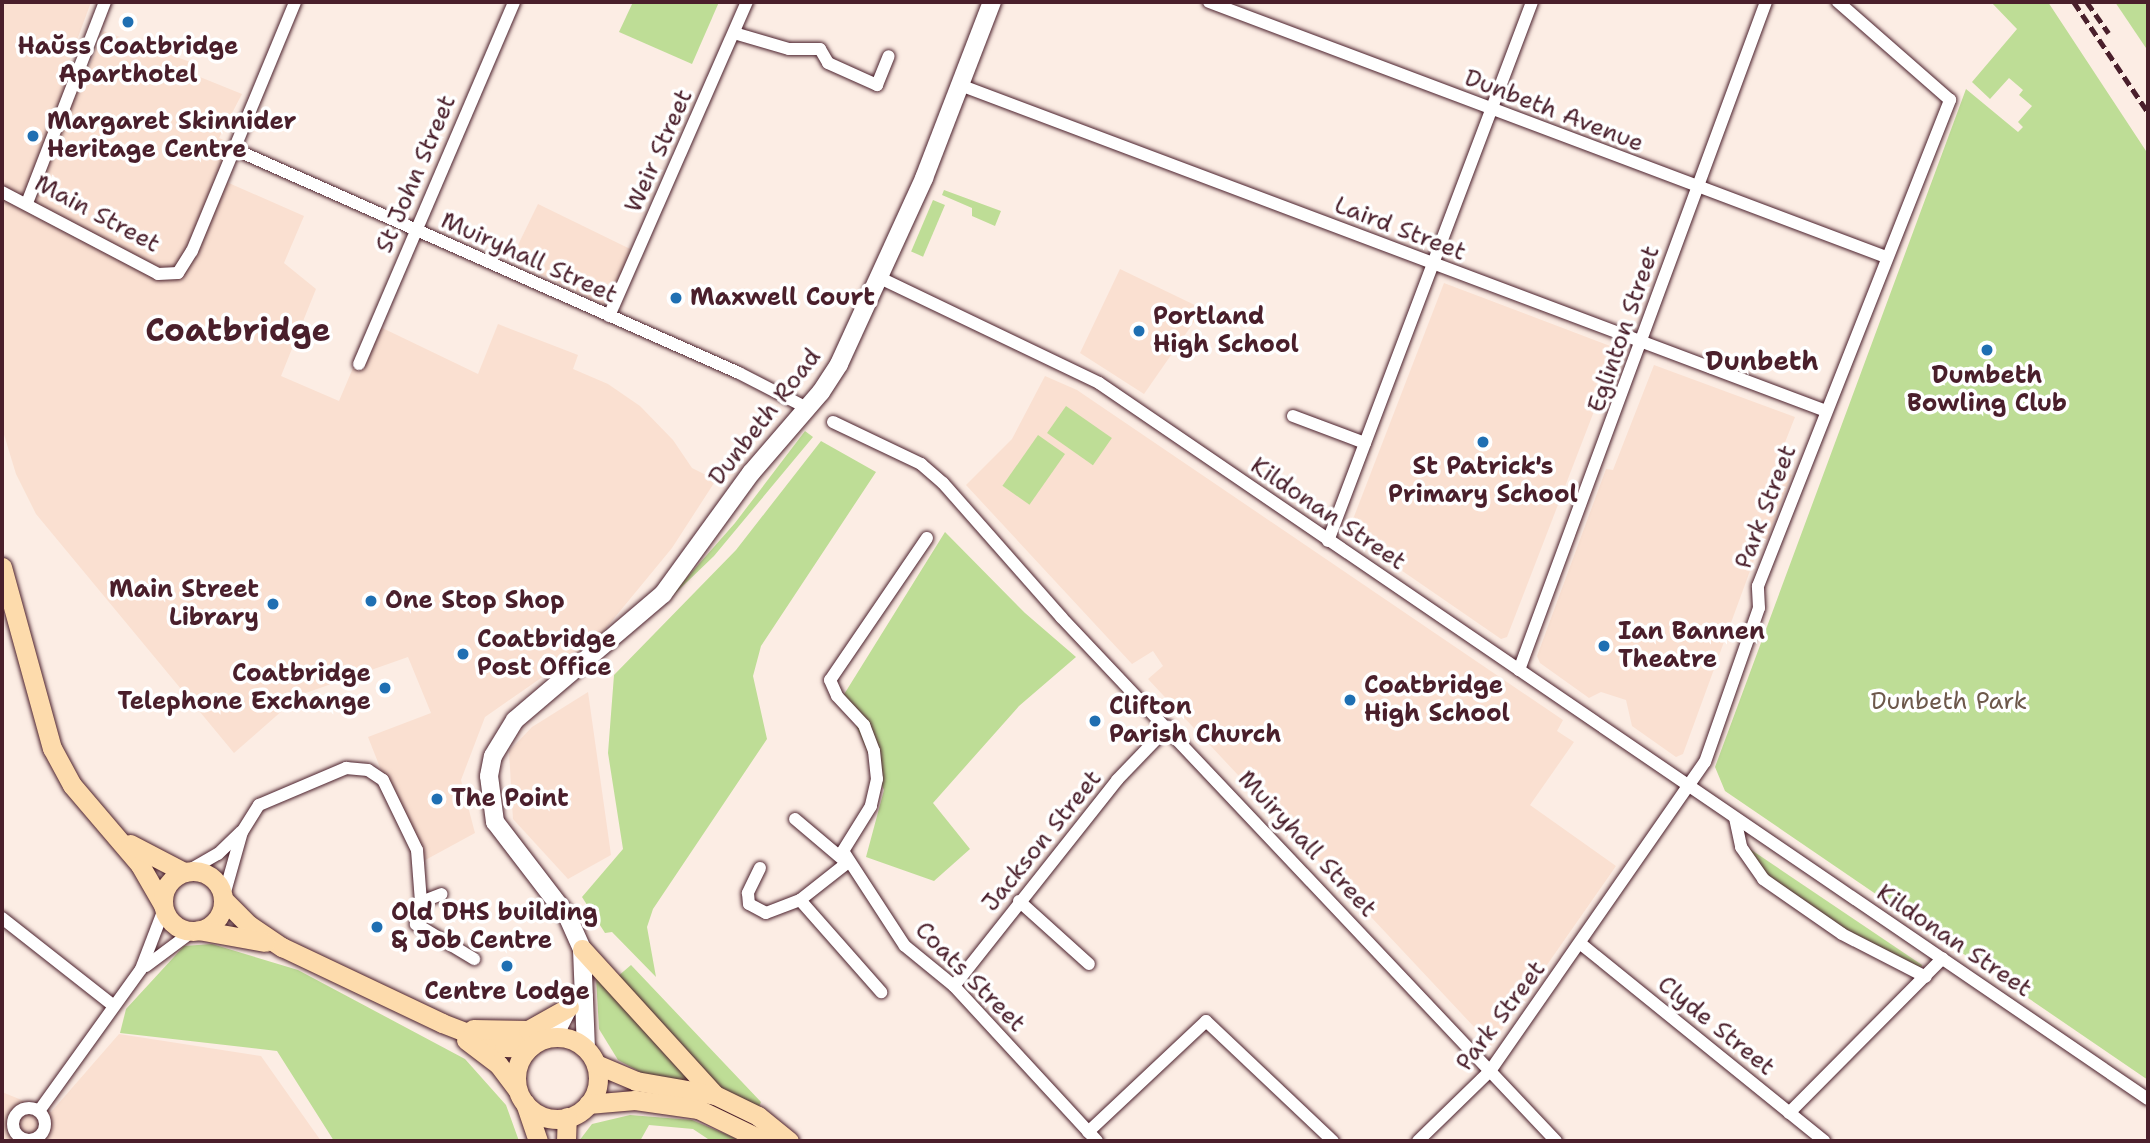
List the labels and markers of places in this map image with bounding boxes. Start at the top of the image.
marker: Haŭss Coatbridge Aparthotel [120,14,136,30]
place label: Haŭss Coatbridge Aparthotel [18,33,238,89]
place label: Margaret Skinnider Heritage Centre [47,108,296,164]
marker: Margaret Skinnider Heritage Centre [25,128,41,144]
place label: Maxwell Court [690,284,875,312]
marker: Maxwell Court [668,290,684,306]
place label: Portland High School [1153,303,1299,359]
marker: Portland High School [1131,323,1147,339]
marker: Dumbeth Bowling Club [1979,342,1995,358]
place label: Dumbeth Bowling Club [1907,362,2067,418]
marker: St Patrick's Primary School [1475,434,1491,450]
place label: St Patrick's Primary School [1388,453,1578,509]
place label: Main Street Library [109,576,259,632]
place label: One Stop Shop [385,587,565,615]
marker: One Stop Shop [363,593,379,609]
marker: Main Street Library [265,596,281,612]
place label: Ian Bannen Theatre [1618,618,1765,674]
place label: Coatbridge Post Office [477,626,616,682]
marker: Ian Bannen Theatre [1596,638,1612,654]
marker: Coatbridge Post Office [455,646,471,662]
place label: Coatbridge Telephone Exchange [117,660,371,716]
place label: Coatbridge High School [1364,672,1510,728]
marker: Coatbridge Telephone Exchange [377,680,393,696]
marker: Coatbridge High School [1342,692,1358,708]
place label: Clifton Parish Church [1109,693,1281,749]
marker: Clifton Parish Church [1087,713,1103,729]
place label: The Point [451,785,569,813]
marker: The Point [429,791,445,807]
place label: Old DHS building & Job Centre [391,899,598,955]
marker: Old DHS building & Job Centre [369,919,385,935]
marker: Centre Lodge [499,958,515,974]
place label: Centre Lodge [424,978,590,1006]

